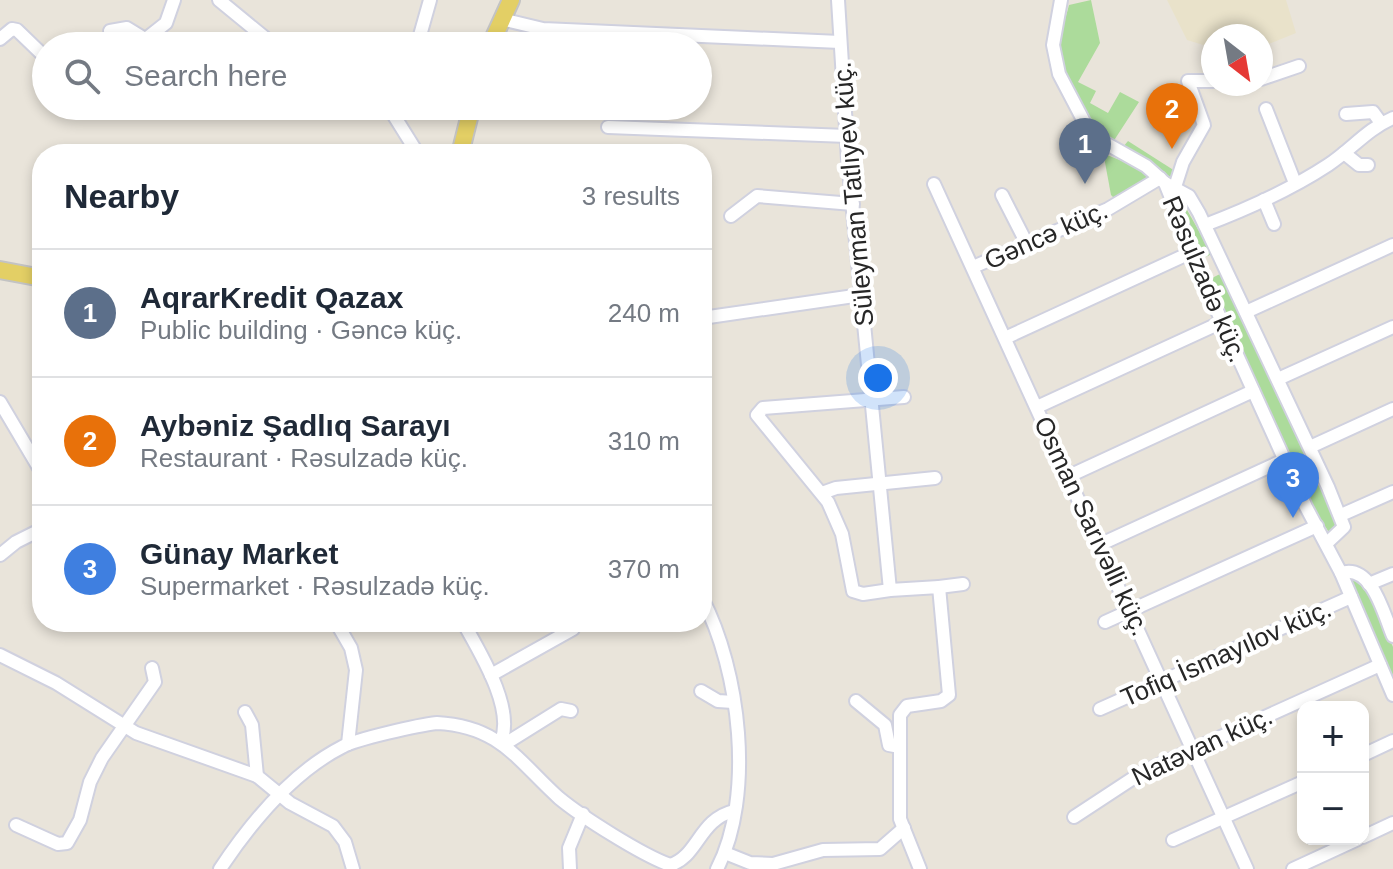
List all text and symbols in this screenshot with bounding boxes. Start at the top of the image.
north arrow [1201,24,1273,96]
search box [32,32,712,120]
icon: search [60,54,104,98]
text: Search here [124,59,287,92]
street label: Süleyman Tatlıyev küç. [826,60,880,328]
pin: 2 [1146,83,1198,149]
pin: 1 [1059,118,1111,184]
text: Nearby [64,177,179,215]
text: 3 results [582,181,680,211]
street label: Rəsulzadə küç. [1156,191,1254,367]
street label: Gəncə küç. [980,195,1112,275]
text: AqrarKredit Qazax [140,281,403,314]
text: 1 [83,298,97,328]
text: 240 m [608,298,680,328]
text: Public building · Gəncə küç. [140,315,462,345]
your location [858,358,898,398]
text: Aybəniz Şadlıq Sarayı [140,409,451,442]
street label: Osman Sarıvəlli küç. [1028,412,1156,640]
text: 2 [83,426,97,456]
text: 310 m [608,426,680,456]
text: Restaurant · Rəsulzadə küç. [140,443,468,473]
pin: 3 [1267,452,1319,518]
text: Günay Market [140,537,338,570]
text: 3 [83,554,97,584]
text: 370 m [608,554,680,584]
text: Supermarket · Rəsulzadə küç. [140,571,490,601]
street label: Tofiq İsmayılov küç. [1116,593,1336,713]
street label: Natəvan küç. [1127,700,1277,792]
map controls [1297,701,1369,845]
button: + [1297,701,1369,773]
button: − [1297,773,1369,845]

